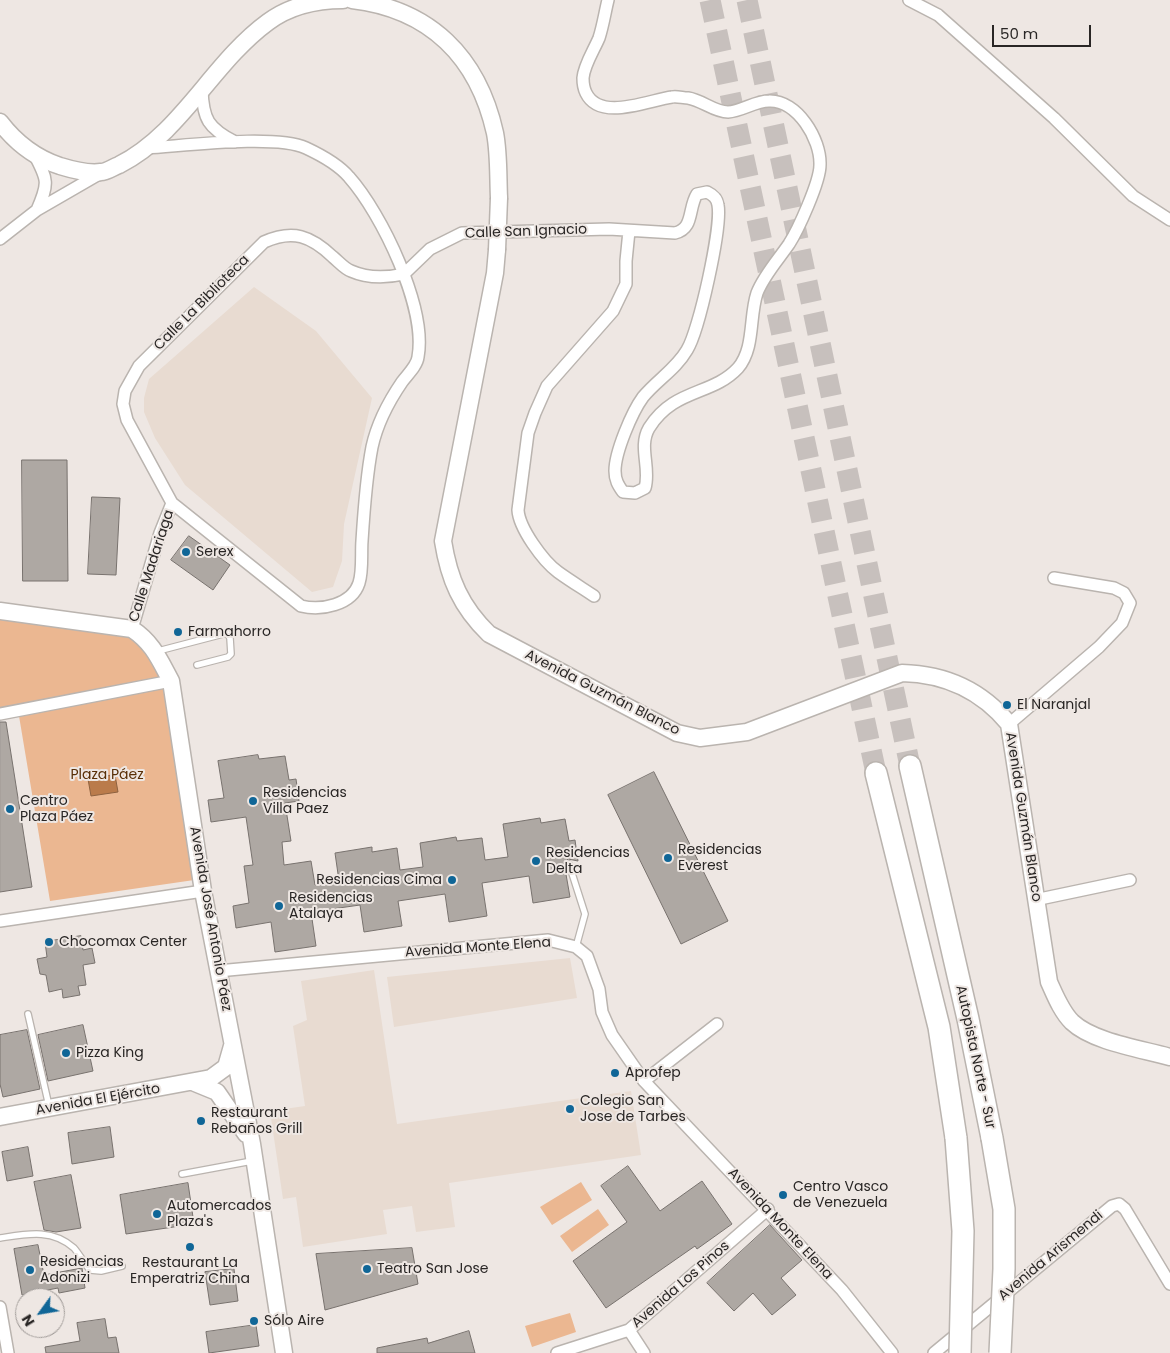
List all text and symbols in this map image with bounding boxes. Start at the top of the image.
scale bar [995,15,1094,47]
text: 50 m [1000,23,1038,44]
street label: Calle San Ignacio [465,221,587,243]
street label: Calle La Biblioteca [151,252,253,354]
street label: Calle Madariaga [126,508,178,624]
place label: Serex [196,544,234,560]
marker: Serex [180,546,192,558]
place label: Farmahorro [188,624,271,640]
marker: Farmahorro [172,626,184,638]
street label: Avenida Guzmán Blanco [522,647,682,739]
place label: El Naranjal [1017,697,1091,713]
marker: El Naranjal [1001,699,1013,711]
street label: Avenida Guzmán Blanco [1001,731,1045,903]
park label: Plaza Páez [70,767,144,783]
place label: Residencias Villa Paez [263,785,347,818]
place label: Centro Plaza Páez [20,793,93,826]
marker: Residencias Villa Paez [247,795,259,807]
marker: Centro Plaza Páez [4,803,16,815]
street label: Avenida José Antonio Páez [185,825,235,1013]
place label: Residencias Everest [678,842,762,874]
place label: Residencias Delta [546,845,630,878]
marker: Residencias Everest [662,852,674,864]
marker: Residencias Delta [530,855,542,867]
place label: Residencias Cima [316,872,442,888]
marker: Residencias Cima [446,874,458,886]
place label: Residencias Atalaya [289,890,373,922]
marker: Residencias Atalaya [273,900,285,912]
place label: Chocomax Center [59,934,187,950]
street label: Avenida Monte Elena [404,935,552,961]
marker: Chocomax Center [43,936,55,948]
street label: Autopista Norte - Sur [952,984,998,1130]
place label: Pizza King [76,1045,144,1061]
marker: Pizza King [60,1047,72,1059]
place label: Aprofep [625,1065,681,1081]
marker: Aprofep [609,1067,621,1079]
street label: Avenida El Ejército [35,1081,161,1119]
place label: Colegio San Jose de Tarbes [580,1093,686,1126]
marker: Colegio San Jose de Tarbes [564,1103,576,1115]
place label: Restaurant Rebaños Grill [211,1105,303,1138]
marker: Restaurant Rebaños Grill [195,1115,207,1127]
street label: Avenida Monte Elena [724,1165,836,1283]
place label: Centro Vasco de Venezuela [793,1179,888,1212]
marker: Centro Vasco de Venezuela [777,1189,789,1201]
place label: Automercados Plaza's [167,1198,271,1230]
street label: Avenida Arismendi [995,1207,1107,1305]
marker: Automercados Plaza's [151,1208,163,1220]
street label: Avenida Los Pinos [629,1238,733,1332]
marker: Restaurant La Emperatriz China [184,1241,196,1253]
place label: Residencias Adonizi [40,1254,124,1286]
place label: Restaurant La Emperatriz China [130,1255,250,1288]
place label: Teatro San Jose [377,1261,488,1277]
marker: Teatro San Jose [361,1263,373,1275]
marker: Residencias Adonizi [24,1264,36,1276]
north arrow [15,1288,65,1338]
text: N [17,1311,39,1330]
place label: Sólo Aire [264,1313,324,1329]
marker: Sólo Aire [248,1315,260,1327]

